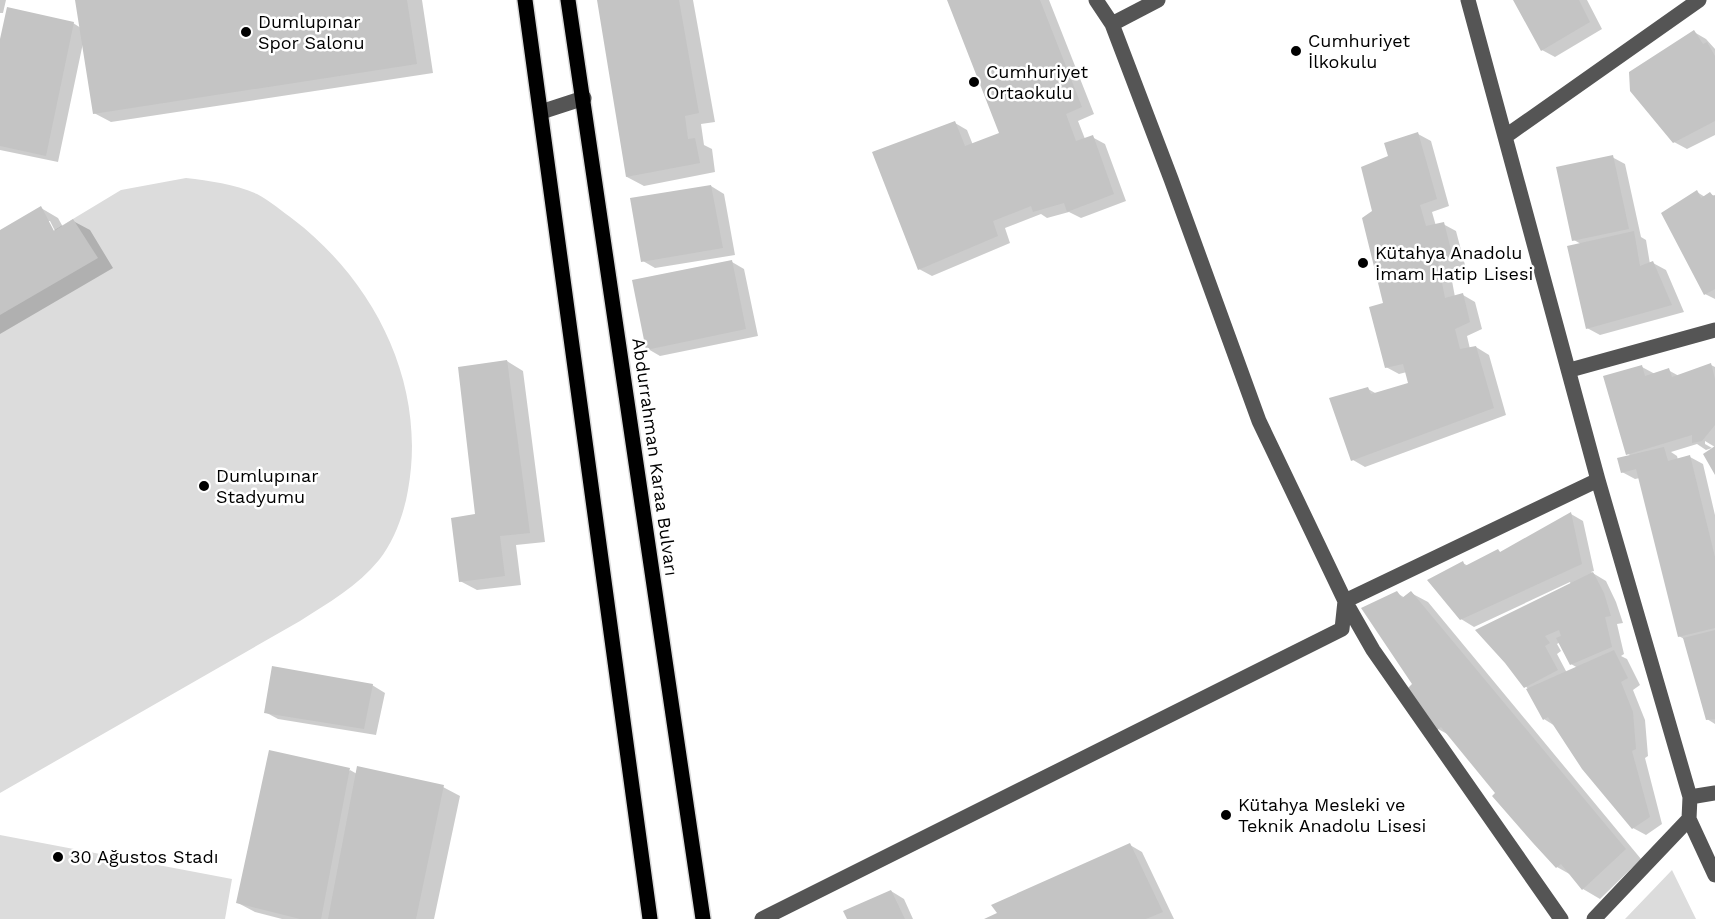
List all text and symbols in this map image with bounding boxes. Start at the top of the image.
place label: Dumlupınar Spor Salonu [258,11,365,53]
marker: Dumlupınar Spor Salonu [239,25,253,39]
place label: Cumhuriyet İlkokulu [1308,30,1410,72]
marker: Cumhuriyet İlkokulu [1289,44,1303,58]
place label: Cumhuriyet Ortaokulu [986,61,1088,103]
marker: Cumhuriyet Ortaokulu [967,75,981,89]
place label: Kütahya Anadolu İmam Hatip Lisesi [1375,242,1533,284]
marker: Kütahya Anadolu İmam Hatip Lisesi [1356,256,1370,270]
street label: Abdurrahman Karaa Bulvarı [628,336,683,577]
place label: Dumlupınar Stadyumu [216,465,319,507]
marker: Dumlupınar Stadyumu [197,479,211,493]
place label: Kütahya Mesleki ve Teknik Anadolu Lisesi [1238,794,1426,836]
marker: Kütahya Mesleki ve Teknik Anadolu Lisesi [1219,808,1233,822]
place label: 30 Ağustos Stadı [70,846,218,867]
marker: 30 Ağustos Stadı [51,850,65,864]

